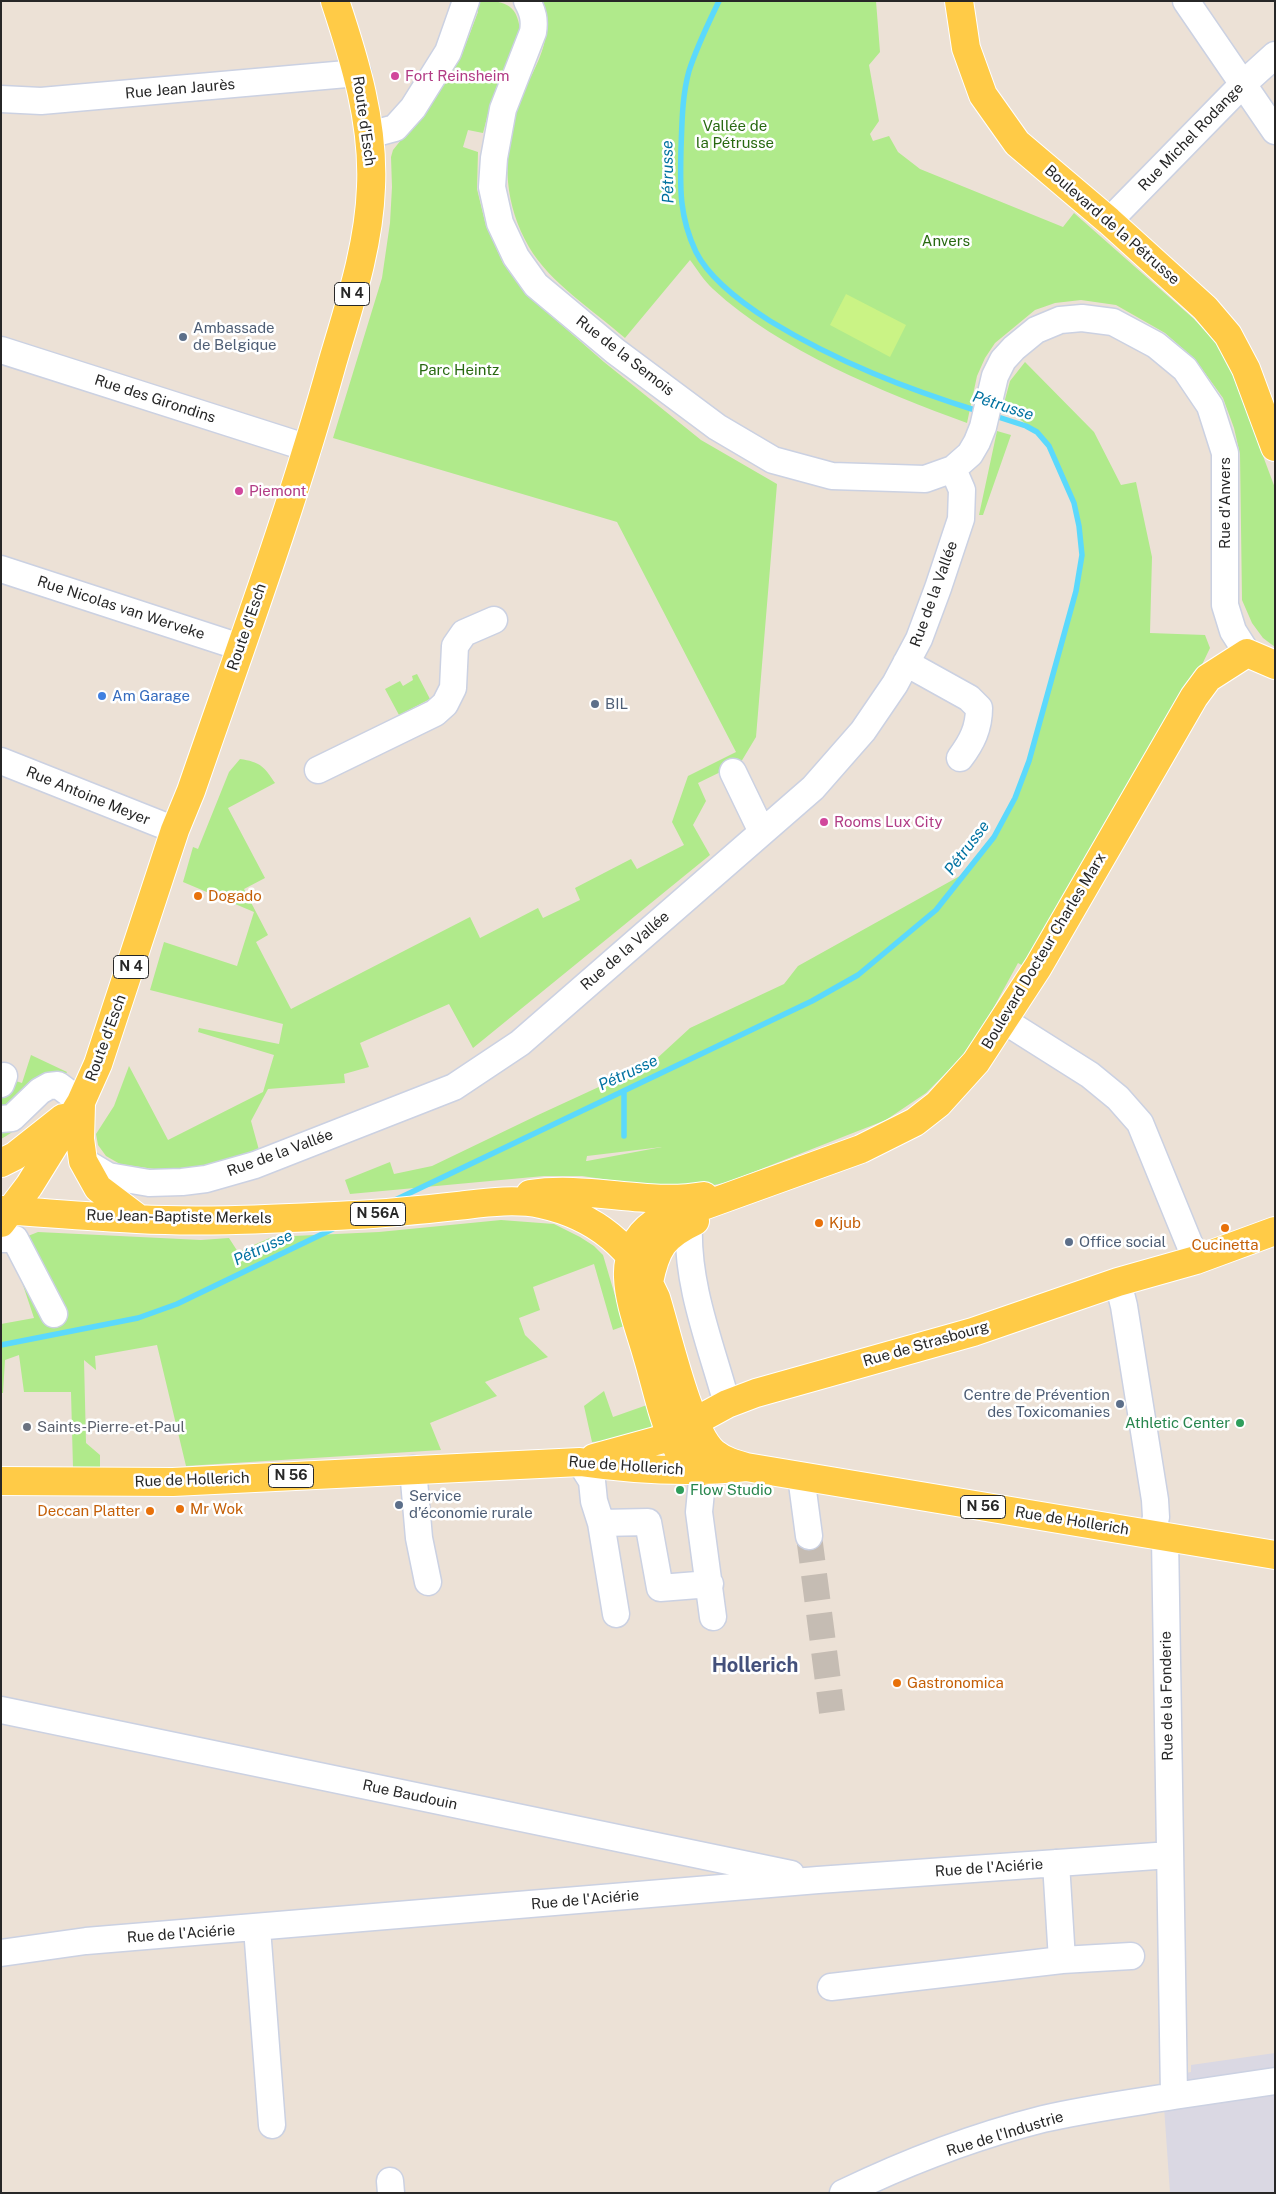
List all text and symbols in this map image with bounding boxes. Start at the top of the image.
place label: Fort Reinsheim [405,67,510,85]
marker: Fort Reinsheim [389,70,401,82]
street label: Rue Jean Jaurès [124,75,236,103]
street label: Route d'Esch [349,75,379,167]
street label: Rue Michel Rodange [1135,79,1247,195]
park label: Vallée de la Pétrusse [696,117,774,152]
water label: Pétrusse [658,140,678,204]
street label: Boulevard de la Pétrusse [1041,161,1183,289]
park label: Anvers [922,232,970,250]
road number: N 4 [334,282,370,306]
street label: Rue de la Semois [572,312,678,400]
place label: Ambassade de Belgique [193,319,277,354]
marker: Ambassade de Belgique [177,331,189,343]
park label: Parc Heintz [419,361,499,379]
street label: Rue des Girondins [92,371,218,427]
water label: Pétrusse [970,387,1036,425]
street label: Rue d'Anvers [1216,457,1234,549]
place label: Piemont [249,482,306,500]
marker: Piemont [233,485,245,497]
street label: Rue de la Vallée [906,538,962,650]
street label: Rue Nicolas van Werveke [35,572,207,644]
street label: Route d'Esch [224,581,270,673]
place label: Am Garage [112,687,190,705]
marker: Am Garage [96,690,108,702]
place label: BIL [605,695,628,713]
marker: BIL [589,698,601,710]
street label: Rue Antoine Meyer [23,763,153,829]
place label: Rooms Lux City [834,813,942,831]
marker: Rooms Lux City [818,816,830,828]
water label: Pétrusse [940,817,994,879]
street label: Boulevard Docteur Charles Marx [978,849,1110,1053]
place label: Dogado [208,887,262,905]
marker: Dogado [192,890,204,902]
street label: Rue de la Vallée [577,908,673,994]
road number: N 4 [114,956,148,979]
street label: Route d'Esch [82,992,130,1084]
water label: Pétrusse [595,1051,661,1095]
street label: Rue de la Vallée [224,1125,336,1181]
road number: N 56A [350,1202,406,1226]
street label: Rue Jean-Baptiste Merkels [86,1206,272,1228]
place label: Kjub [829,1214,861,1232]
marker: Kjub [813,1217,825,1229]
marker: Cucinetta [1219,1222,1231,1234]
water label: Pétrusse [230,1226,296,1270]
place label: Office social [1079,1233,1166,1251]
marker: Office social [1063,1236,1075,1248]
place label: Cucinetta [1192,1236,1258,1254]
street label: Rue de Strasbourg [861,1317,991,1371]
place label: Centre de Prévention des Toxicomanies [963,1386,1110,1421]
marker: Centre de Prévention des Toxicomanies [1114,1398,1126,1410]
place label: Athletic Center [1125,1414,1230,1432]
marker: Athletic Center [1234,1417,1246,1429]
place label: Saints-Pierre-et-Paul [37,1418,185,1436]
marker: Saints-Pierre-et-Paul [21,1421,33,1433]
street label: Rue de Hollerich [568,1453,684,1479]
road number: N 56 [268,1464,314,1488]
street label: Rue de Hollerich [134,1469,250,1491]
place label: Flow Studio [690,1481,772,1499]
marker: Flow Studio [674,1484,686,1496]
place label: Service d’économie rurale [409,1487,533,1522]
road number: N 56 [960,1495,1006,1518]
marker: Service d’économie rurale [393,1499,405,1511]
place label: Mr Wok [190,1500,243,1518]
place label: Deccan Platter [37,1502,140,1520]
marker: Mr Wok [174,1503,186,1515]
street label: Rue de Hollerich [1014,1503,1130,1539]
marker: Deccan Platter [144,1505,156,1517]
street label: Rue de la Fonderie [1157,1631,1177,1761]
district label: Hollerich [712,1654,798,1678]
place label: Gastronomica [907,1674,1004,1692]
marker: Gastronomica [891,1677,903,1689]
street label: Rue Baudouin [361,1776,459,1814]
street label: Rue de l'Aciérie [934,1855,1044,1881]
street label: Rue de l'Aciérie [530,1886,640,1914]
street label: Rue de l'Aciérie [126,1921,236,1947]
street label: Rue de l'Industrie [944,2108,1066,2160]

